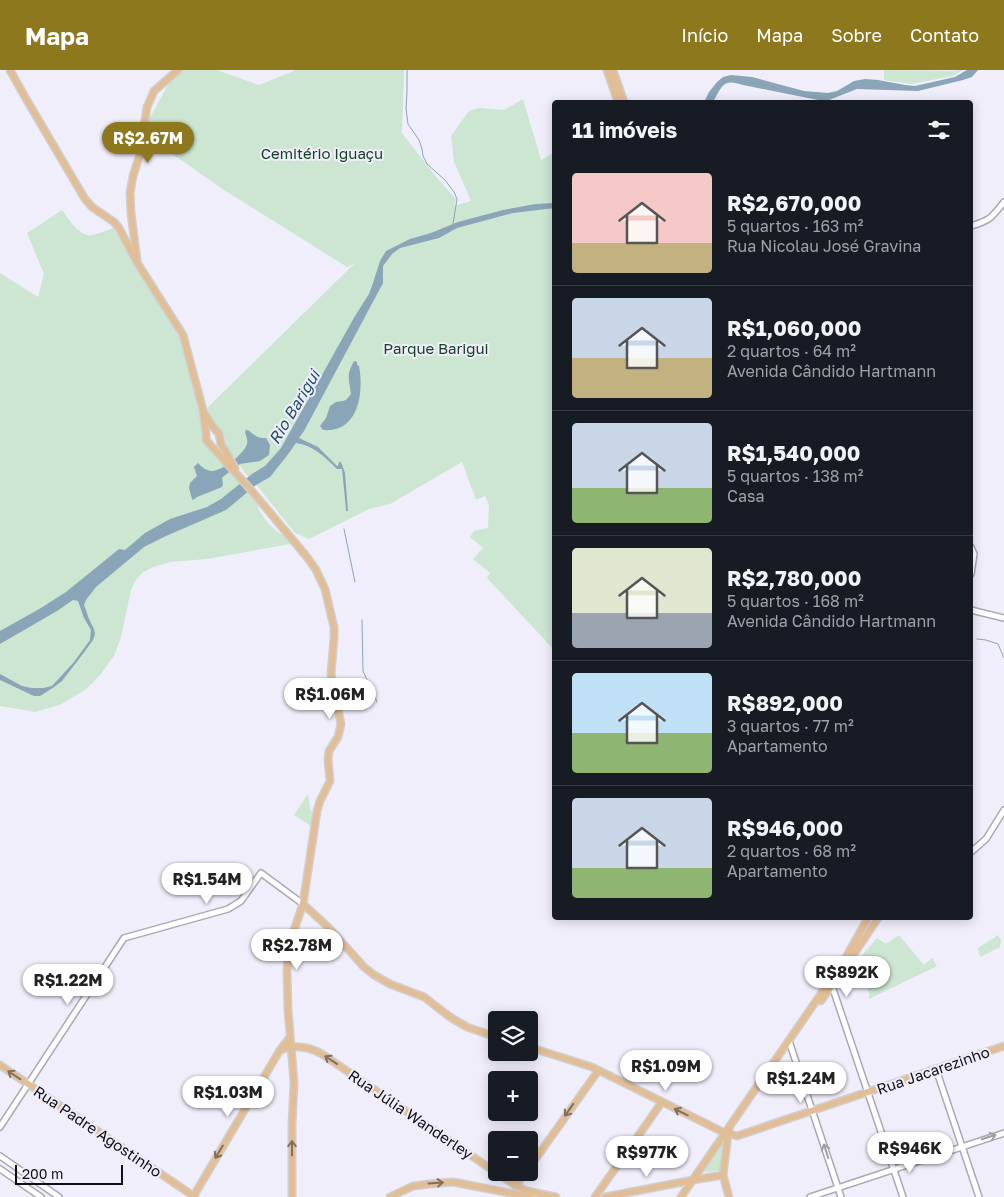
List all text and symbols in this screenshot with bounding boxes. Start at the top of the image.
text: Mapa [25,21,89,50]
text: Início [681,24,728,46]
text: Mapa [756,24,803,46]
text: Sobre [831,24,882,46]
text: Contato [910,24,979,46]
icon: filters [925,116,953,144]
text: 11 imóveis [572,117,677,143]
pin: R$2.67M [102,122,194,164]
text: R$2.67M [113,128,183,148]
park label: Cemitério Iguaçu [261,144,383,162]
text: R$2,670,000 [727,190,861,216]
icon: home [612,193,672,253]
text: 5 quartos · 163 m² [727,216,863,236]
text: Rua Nicolau José Gravina [727,236,921,256]
text: R$1,060,000 [727,315,862,341]
icon: home [612,318,672,378]
park label: Parque Barigui [383,339,489,357]
text: 2 quartos · 64 m² [727,341,856,361]
text: Avenida Cândido Hartmann [727,361,936,381]
water label: Rio Barigui [264,365,325,448]
text: R$1,540,000 [727,440,860,466]
icon: home [612,443,672,503]
text: 5 quartos · 138 m² [727,466,863,486]
text: Casa [727,486,764,506]
text: R$2,780,000 [727,565,861,591]
icon: home [612,568,672,628]
text: 5 quartos · 168 m² [727,591,864,611]
text: Avenida Cândido Hartmann [727,611,936,631]
pin: R$1.06M [284,678,376,720]
text: R$1.06M [295,684,365,704]
text: R$892,000 [727,690,843,716]
icon: home [612,693,672,753]
text: 3 quartos · 77 m² [727,716,854,736]
text: Apartamento [727,736,828,756]
text: R$946,000 [727,815,843,841]
icon: home [612,818,672,878]
text: 2 quartos · 68 m² [727,841,856,861]
text: Apartamento [727,861,828,881]
pin: R$1.54M [161,862,253,905]
text: R$1.54M [172,869,242,889]
pin: R$2.78M [251,928,343,971]
text: R$2.78M [262,935,332,955]
pin: R$892K [806,956,888,998]
text: R$892K [815,962,879,982]
pin: R$1.22M [22,964,114,1006]
text: R$1.22M [34,970,102,990]
map controls [488,1011,538,1181]
button: layers [488,1011,538,1061]
street label: Rua Jacarezinho [874,1042,992,1098]
pin: R$1.09M [620,1050,712,1092]
one-way arrow [324,1054,338,1065]
text: R$1.09M [631,1056,701,1076]
pin: R$1.24M [755,1062,847,1104]
street label: Rua Júlia Wanderley [345,1066,477,1163]
text: R$1.24M [766,1068,836,1088]
one-way arrow [8,1070,22,1080]
button: + [488,1071,538,1121]
pin: R$1.03M [182,1076,274,1118]
street label: Rua Padre Agostinho [31,1082,165,1180]
text: R$1.03M [193,1082,263,1102]
one-way arrow [564,1103,575,1116]
one-way arrow [674,1107,689,1116]
button: − [488,1131,538,1181]
pin: R$946K [869,1132,951,1174]
one-way arrow [981,1132,997,1142]
pin: R$977K [606,1136,688,1178]
text: R$946K [878,1138,942,1158]
one-way arrow [287,1141,297,1157]
text: R$977K [616,1142,678,1162]
one-way arrow [820,1143,830,1159]
one-way arrow [214,1145,224,1159]
scale bar [15,1162,122,1185]
text: 200 m [22,1165,63,1182]
one-way arrow [428,1179,444,1188]

